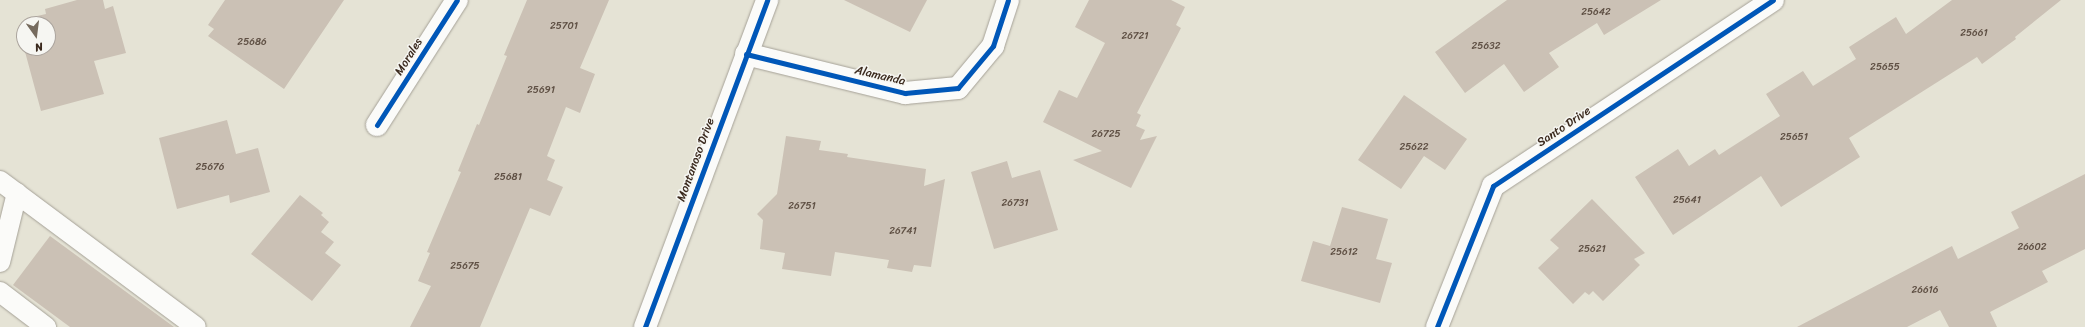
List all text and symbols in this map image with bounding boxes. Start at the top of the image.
house number: 25642 [1581,7,1611,19]
north arrow [16,16,56,56]
house number: 25701 [550,21,578,33]
house number: 25661 [1960,28,1988,40]
house number: 26721 [1121,31,1149,43]
street label: Morales [392,36,426,78]
text: N [33,37,45,57]
house number: 25686 [237,37,267,49]
house number: 25632 [1472,41,1500,53]
house number: 25655 [1870,62,1900,74]
street label: Alamanda [853,63,907,89]
house number: 25691 [527,85,555,97]
street label: Santo Drive [1534,104,1594,150]
street label: Montanoso Drive [674,116,718,204]
house number: 26725 [1091,129,1121,141]
house number: 25651 [1780,132,1808,144]
house number: 25622 [1399,142,1429,154]
house number: 25676 [196,162,224,174]
house number: 25681 [494,172,522,184]
house number: 25641 [1673,195,1701,207]
house number: 26731 [1002,198,1028,210]
house number: 26751 [788,201,816,213]
house number: 26741 [889,226,917,238]
house number: 26602 [2017,242,2047,254]
house number: 25621 [1578,244,1606,256]
house number: 25612 [1330,247,1358,259]
house number: 25675 [450,261,480,273]
house number: 26616 [1911,285,1939,297]

